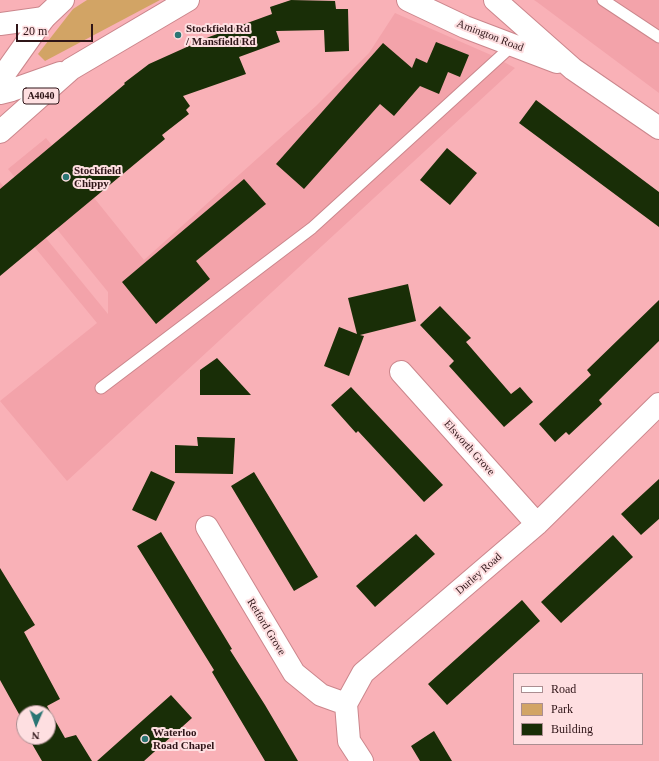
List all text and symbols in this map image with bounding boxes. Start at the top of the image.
scale bar [18,16,95,42]
street label: Amington Road [455,17,525,55]
place label: Stockfield Rd / Mansfield Rd [186,22,256,48]
text: 20 m [23,24,47,38]
marker: Stockfield Rd / Mansfield Rd [173,30,183,40]
road number: A4040 [23,88,59,104]
place label: Stockfield Chippy [74,164,121,190]
marker: Stockfield Chippy [61,172,71,182]
street label: Elsworth Grove [441,418,497,478]
street label: Durley Road [453,550,505,598]
street label: Retford Grove [244,596,288,658]
legend [513,673,643,745]
text: Road [551,682,576,696]
text: Park [551,702,573,716]
north arrow [16,705,56,745]
text: Building [551,722,593,736]
place label: Waterloo Road Chapel [153,726,214,752]
text: N [31,730,40,742]
marker: Waterloo Road Chapel [140,734,150,744]

